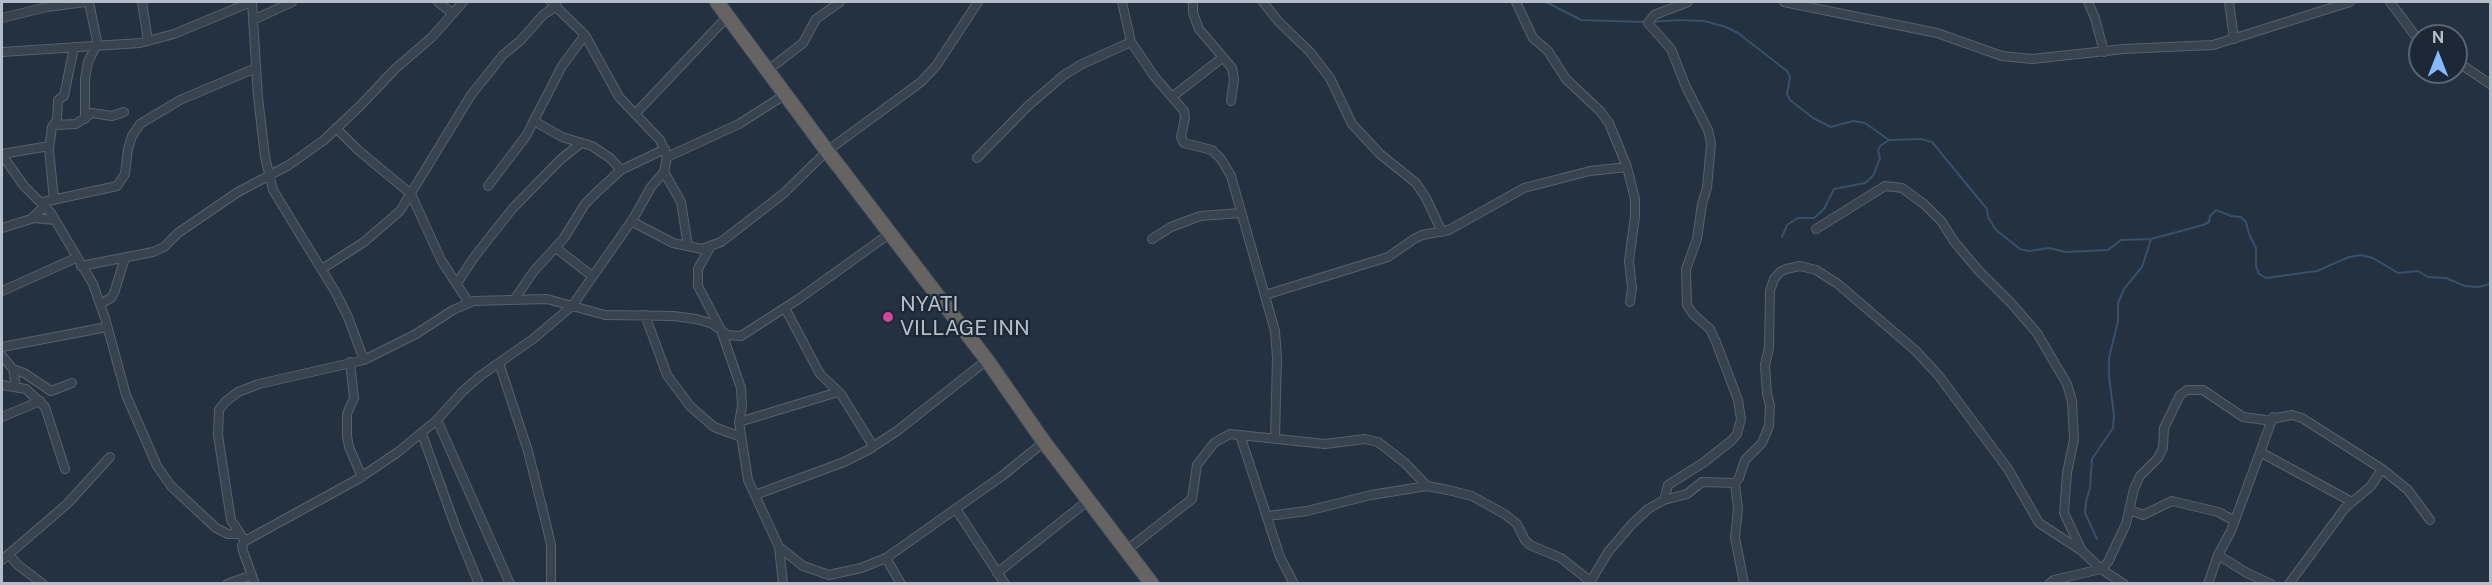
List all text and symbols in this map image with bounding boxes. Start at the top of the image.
north arrow [2408,24,2468,84]
text: N [2432,28,2444,47]
place label: NYATI VILLAGE INN [900,292,1030,342]
marker: NYATI VILLAGE INN [881,310,895,324]

